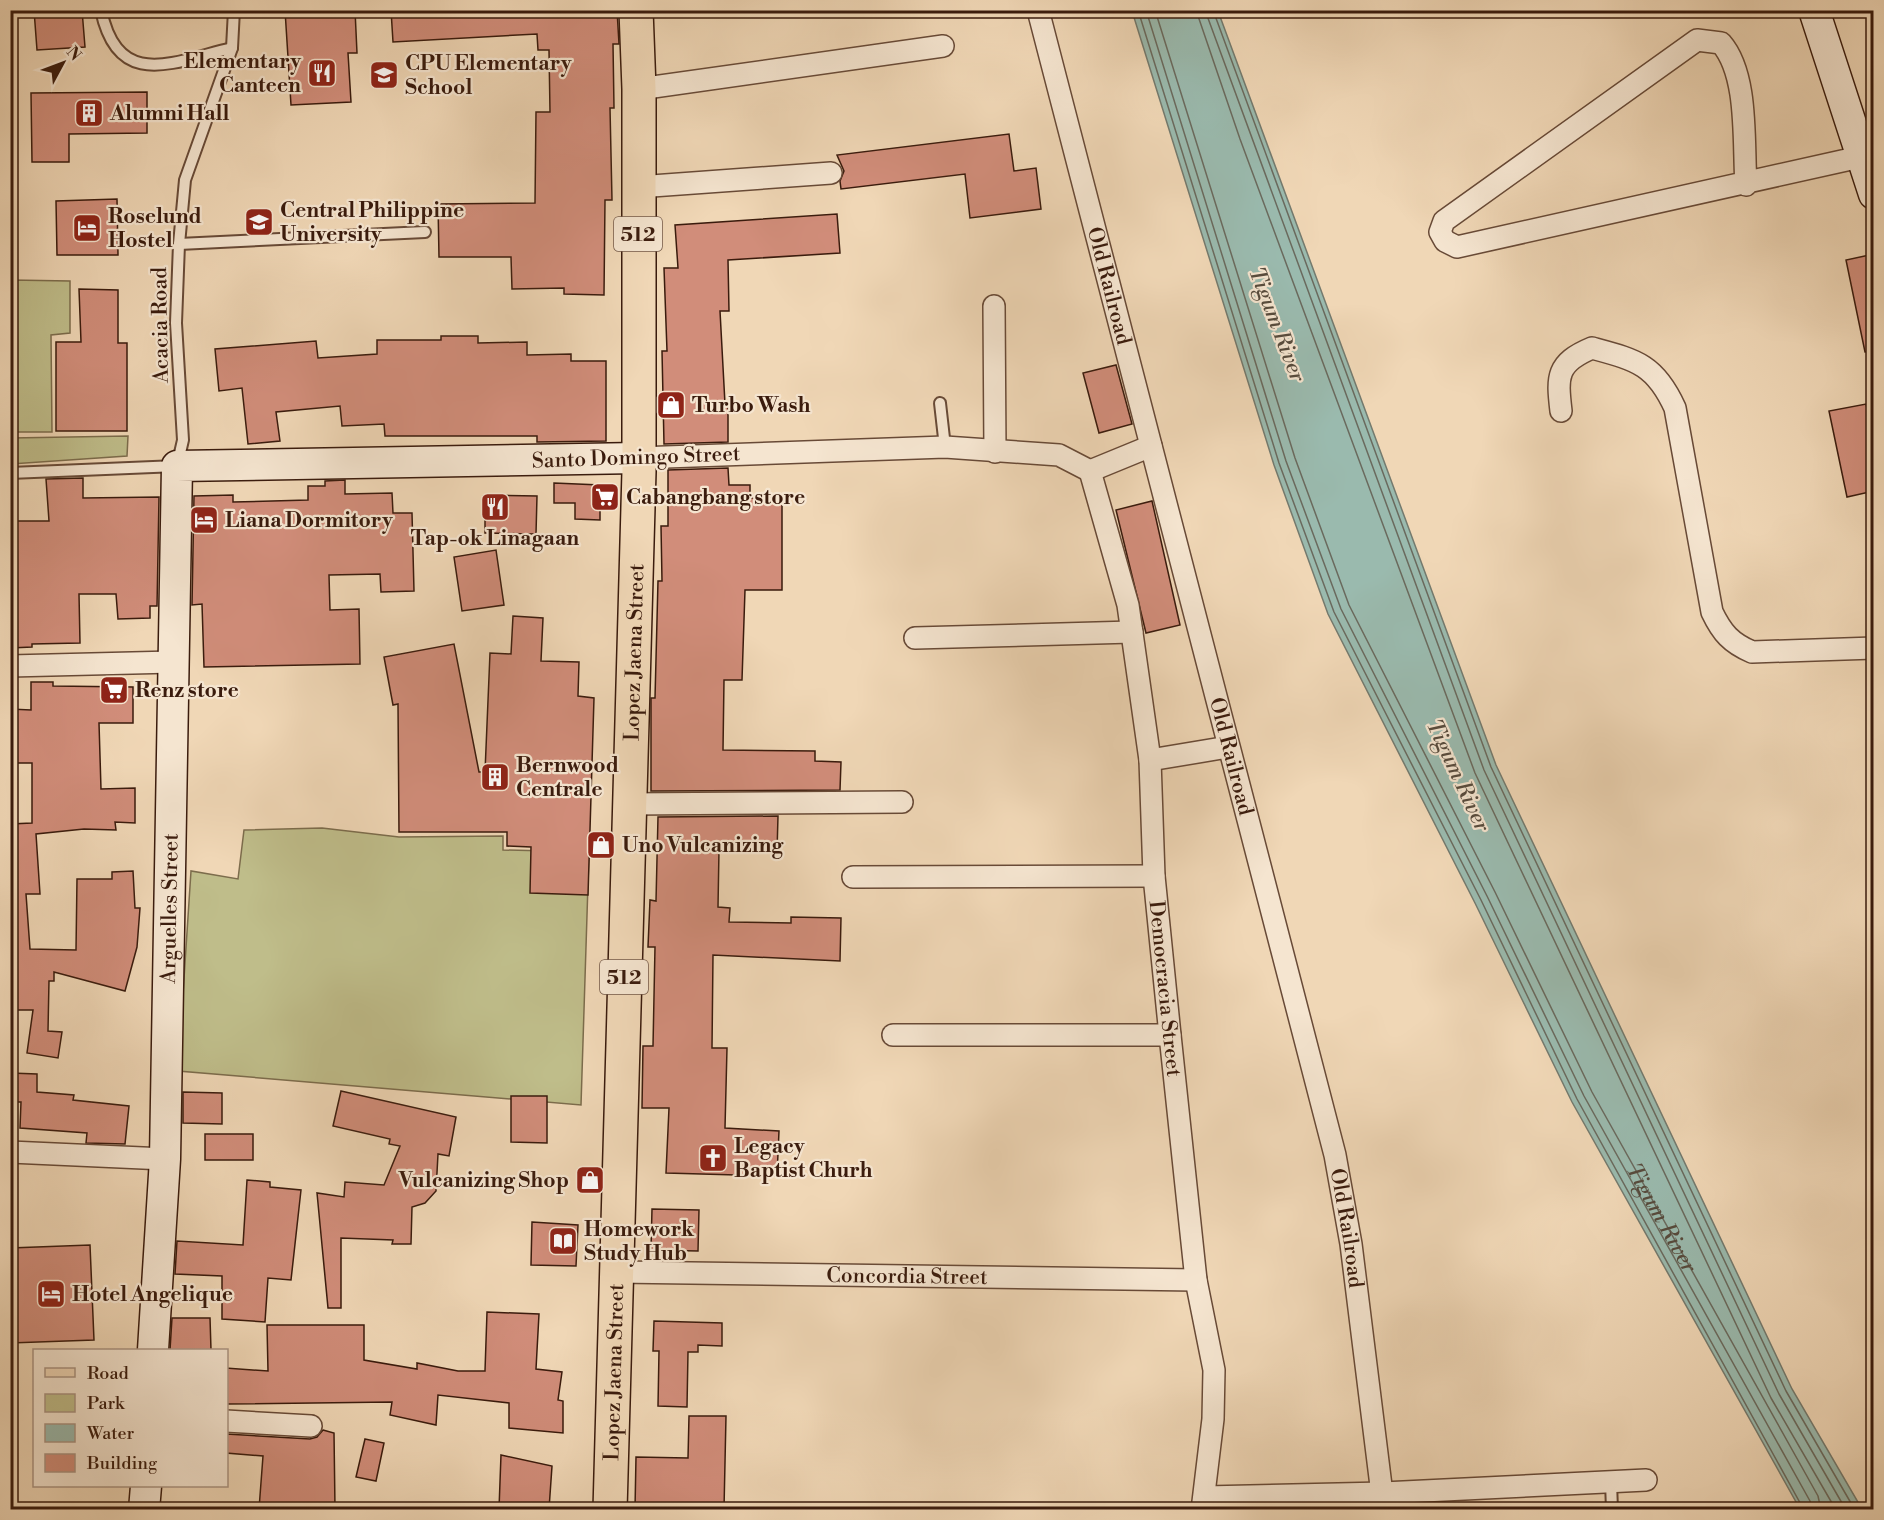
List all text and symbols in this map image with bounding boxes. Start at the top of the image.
north arrow [33,33,93,93]
text: N [62,42,85,65]
place label: Elementary Canteen [184,49,301,99]
place label: CPU Elementary School [405,51,572,101]
restaurant icon: Elementary Canteen [306,57,338,89]
school or university icon: CPU Elementary School [368,59,400,91]
building icon: Alumni Hall [73,97,105,129]
place label: Alumni Hall [109,101,229,127]
place label: Central Philippine University [280,198,464,248]
place label: Roselund Hostel [108,204,202,254]
school or university icon: Central Philippine University [243,206,275,238]
hotel icon: Roselund Hostel [71,212,103,244]
road number: 512 [614,217,662,251]
street label: Old Railroad [1081,224,1136,348]
water label: Tigum River [1242,263,1311,386]
street label: Acacia Road [147,267,175,384]
shop icon: Turbo Wash [655,389,687,421]
place label: Turbo Wash [692,393,810,419]
street label: Santo Domingo Street [531,441,741,475]
supermarket icon: Cabangbang store [589,481,621,513]
place label: Cabangbang store [626,485,805,511]
restaurant icon: Tap-ok Linagaan [479,491,511,523]
hotel icon: Liana Dormitory [188,504,220,536]
place label: Liana Dormitory [225,508,393,534]
place label: Tap-ok Linagaan [411,526,579,552]
street label: Lopez Jaena Street [619,563,650,741]
supermarket icon: Renz store [98,674,130,706]
place label: Renz store [135,678,239,704]
street label: Old Railroad [1203,695,1258,818]
water label: Tigum River [1420,715,1496,837]
place label: Bernwood Centrale [516,753,619,803]
building icon: Bernwood Centrale [479,761,511,793]
shop icon: Uno Vulcanizing [585,829,617,861]
street label: Arguelles Street [156,832,185,985]
place label: Uno Vulcanizing [622,833,784,859]
street label: Democracia Street [1143,899,1186,1079]
road number: 512 [600,960,648,994]
place label: Legacy Baptist Churh [734,1134,873,1184]
church icon: Legacy Baptist Churh [697,1142,729,1174]
water label: Tigum River [1620,1159,1703,1278]
shop icon: Vulcanizing Shop [574,1164,606,1196]
street label: Old Railroad [1324,1166,1368,1290]
place label: Vulcanizing Shop [398,1168,569,1194]
place label: Homework Study Hub [584,1217,695,1267]
library icon: Homework Study Hub [547,1225,579,1257]
street label: Concordia Street [826,1263,988,1291]
hotel icon: Hotel Angelique [35,1278,67,1310]
place label: Hotel Angelique [72,1282,233,1308]
street label: Lopez Jaena Street [599,1282,630,1461]
legend [33,1349,228,1487]
text: Road [87,1362,130,1385]
text: Park [87,1392,126,1415]
text: Water [86,1422,135,1445]
text: Building [86,1452,158,1475]

